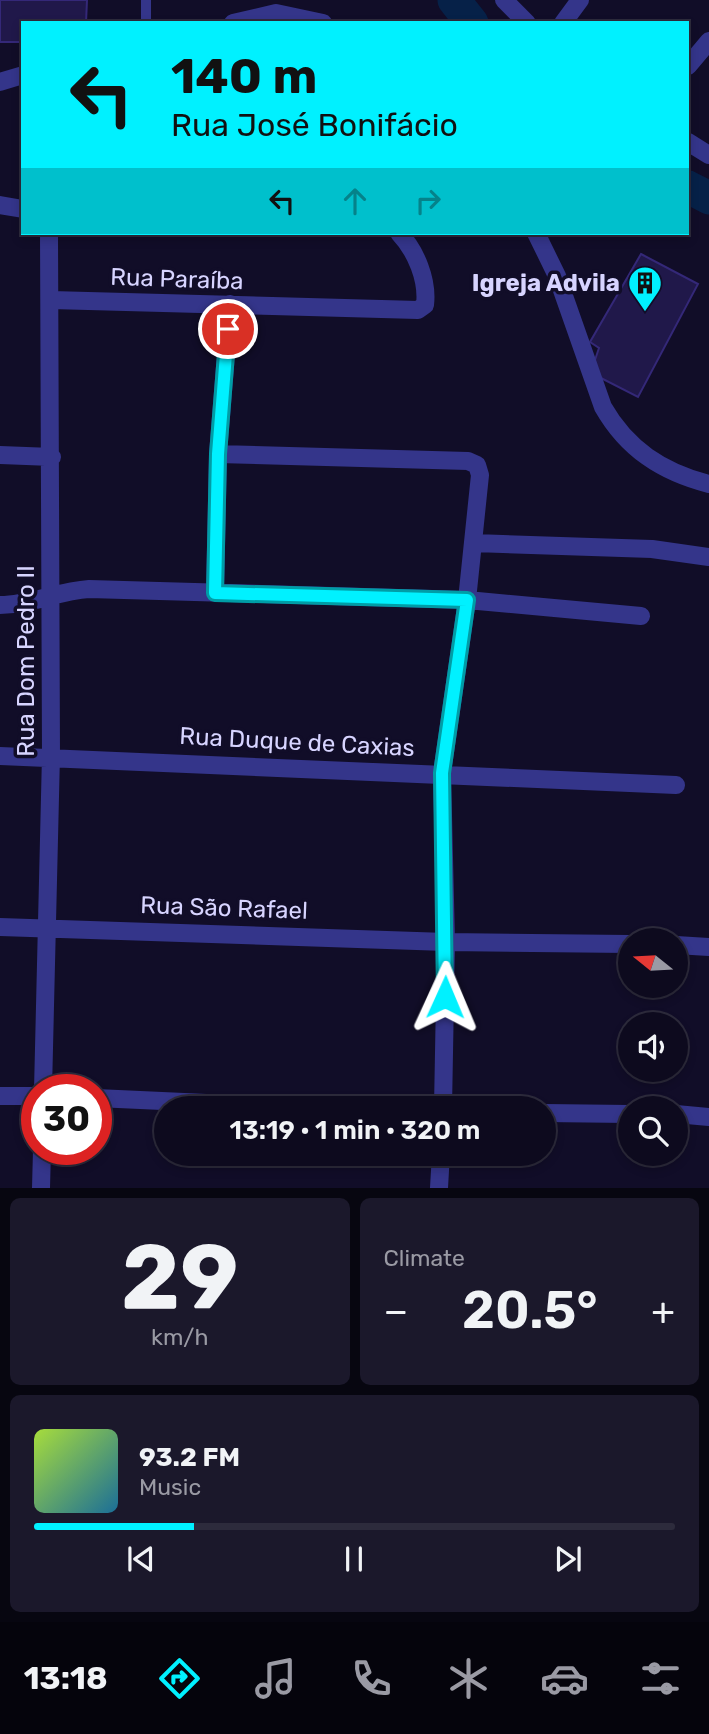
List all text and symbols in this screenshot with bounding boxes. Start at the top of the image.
text: 140 m [171,47,317,105]
icon: left [56,49,147,140]
text: Rua José Bonifácio [171,106,458,144]
icon: left [263,182,301,220]
icon: ahead [336,182,374,220]
icon: right [409,182,447,220]
street label: Rua Paraíba [110,263,244,295]
building icon: Igreja Advila [626,264,664,313]
place label: Igreja Advila [472,269,620,297]
pin [198,299,258,359]
icon: arrive [209,310,247,348]
street label: Rua Dom Pedro II [12,565,40,757]
street label: Rua Duque de Caxias [179,722,415,762]
street label: Rua São Rafael [140,891,308,925]
north arrow [618,928,688,998]
map controls [618,928,688,1166]
position arrow [408,960,482,1034]
button: sound [618,1012,688,1082]
speed limit sign: 30 [21,1074,112,1165]
button: search [618,1096,688,1166]
text: 13:19 · 1 min · 320 m [230,1115,480,1146]
text: 29 [121,1223,238,1331]
text: Climate [384,1244,465,1272]
text: 20.5° [462,1279,598,1341]
text: − [384,1288,408,1334]
text: + [651,1288,675,1334]
text: km/h [151,1323,208,1351]
text: 93.2 FM [139,1442,240,1473]
text: Music [139,1473,201,1501]
icon: previous [122,1540,160,1578]
icon: pause [335,1540,373,1578]
icon: next [549,1540,587,1578]
icon: directions [155,1654,204,1703]
icon: music [251,1654,300,1703]
icon: phone [347,1654,396,1703]
icon: climate [444,1654,493,1703]
icon: car [540,1654,589,1703]
icon: filters [636,1654,685,1703]
text: 13:18 [24,1659,108,1697]

